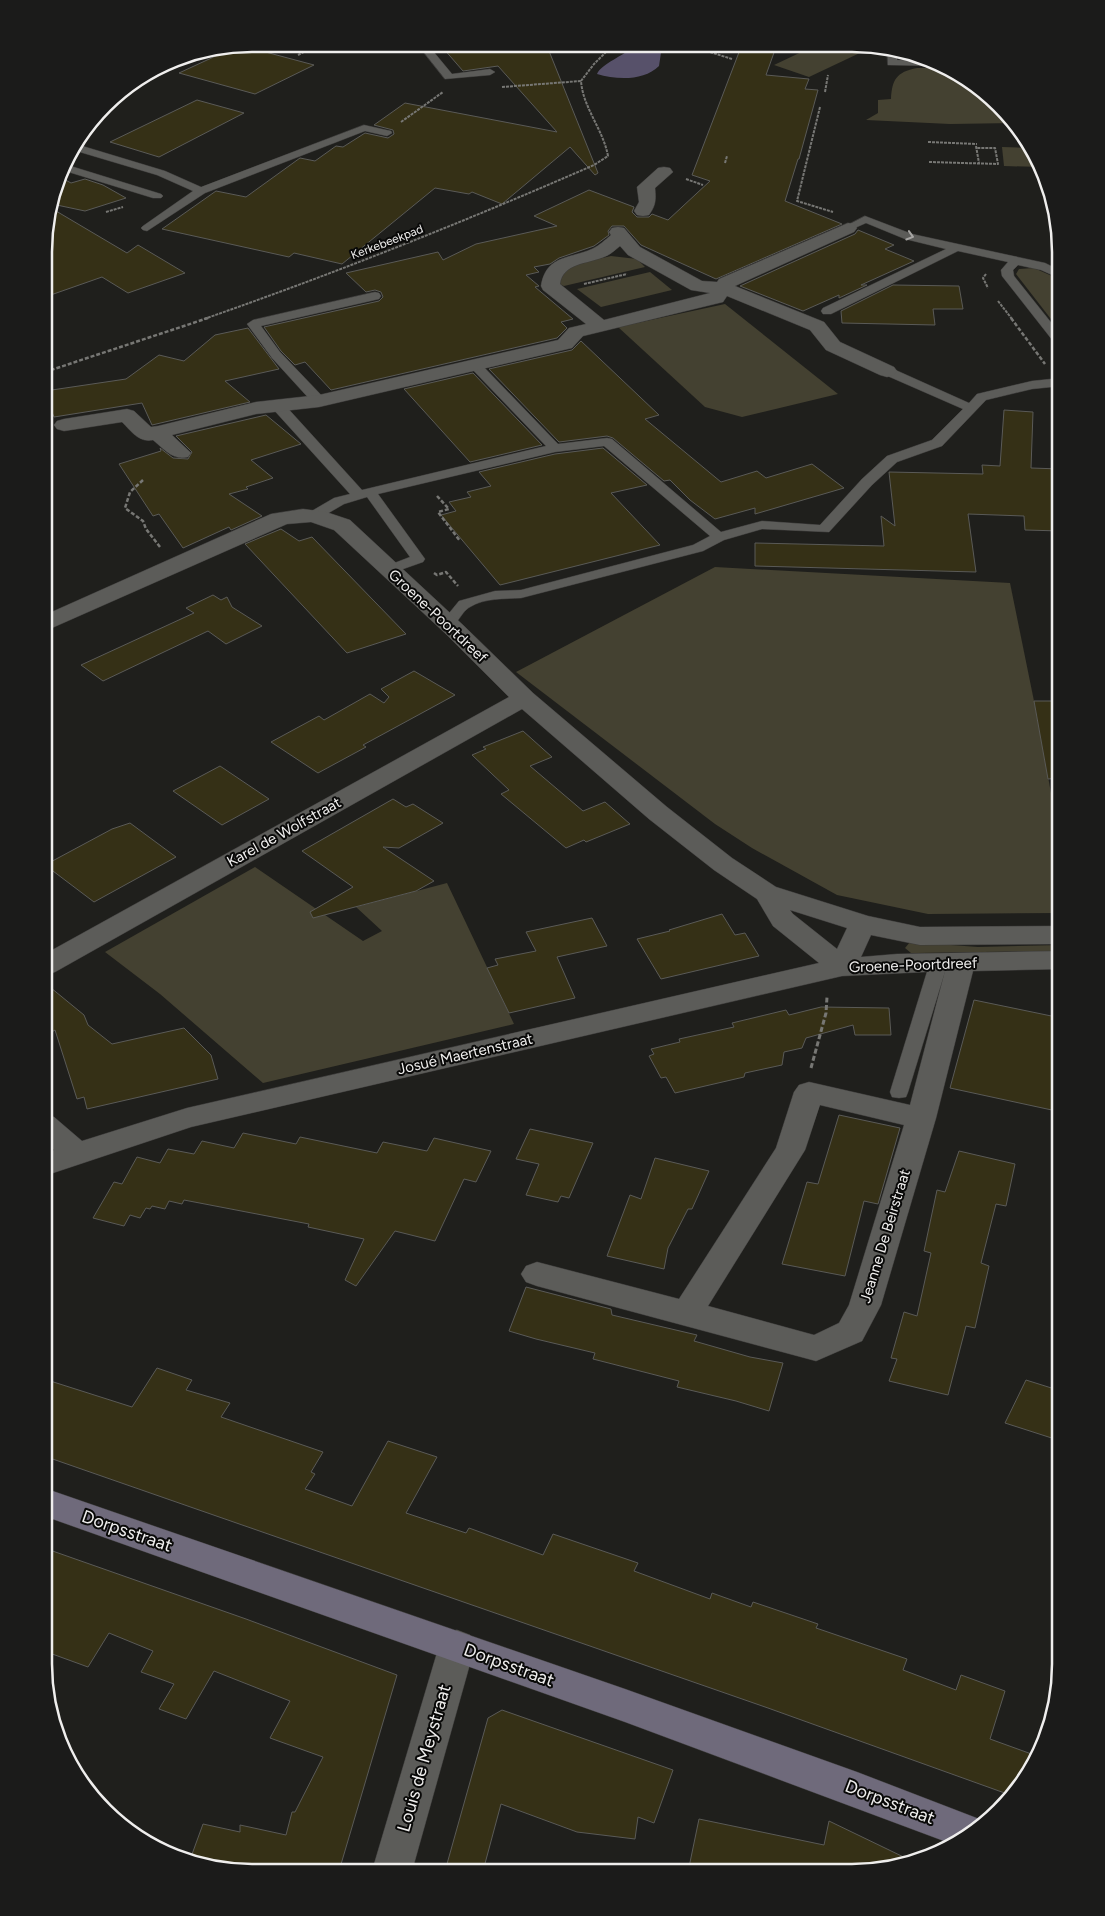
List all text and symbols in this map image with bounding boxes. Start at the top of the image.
street label: Kerkebeekpad [349,222,425,262]
one-way arrow [905,231,914,241]
street label: Groene-Poortdreef [385,566,491,667]
street label: Karel de Wolfstraat [224,793,344,871]
street label: Groene-Poortdreef [848,954,978,976]
street label: Josué Maertenstraat [396,1030,535,1078]
street label: Jeanne De Beirstraat [856,1167,914,1305]
street label: Dorpsstraat [79,1505,175,1557]
street label: Dorpsstraat [461,1639,557,1692]
street label: Louis de Meystraat [392,1682,456,1834]
street label: Dorpsstraat [842,1775,938,1829]

